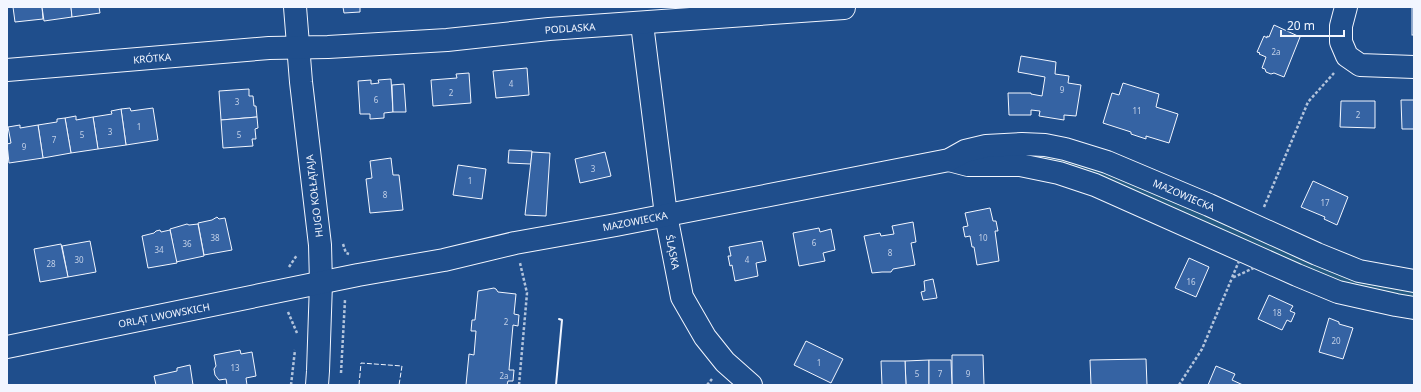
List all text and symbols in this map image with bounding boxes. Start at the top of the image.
scale bar [1281,12,1344,38]
text: 20 m [1287,17,1315,34]
street label: PODLASKA [544,19,596,37]
house number: 2a [1271,46,1281,57]
street label: KRÓTKA [132,49,172,67]
house number: 4 [509,78,514,89]
house number: 9 [1060,84,1065,95]
house number: 2 [449,87,454,98]
house number: 6 [374,94,379,105]
house number: 3 [235,96,240,107]
house number: 11 [1132,105,1142,116]
house number: 2 [1356,109,1361,120]
house number: 1 [137,121,141,132]
house number: 3 [108,126,113,137]
house number: 5 [80,129,85,140]
house number: 5 [237,129,242,140]
house number: 7 [52,134,57,145]
house number: 9 [22,141,27,152]
street label: HUGO KOŁŁĄTAJA [302,153,326,238]
house number: 3 [591,163,596,174]
house number: 1 [468,175,472,186]
street label: MAZOWIECKA [1151,176,1218,215]
house number: 8 [383,189,388,200]
house number: 17 [1320,197,1330,208]
street label: MAZOWIECKA [601,208,669,234]
house number: 38 [210,232,220,243]
house number: 10 [978,232,988,243]
street label: ŚLĄSKA [663,233,683,271]
house number: 6 [812,237,817,248]
house number: 36 [182,238,192,249]
house number: 34 [154,244,164,255]
house number: 8 [888,247,893,258]
house number: 30 [74,254,84,265]
house number: 4 [745,254,750,265]
house number: 28 [46,258,56,269]
house number: 16 [1186,276,1196,287]
street label: ORLĄT LWOWSKICH [117,299,211,331]
house number: 18 [1272,307,1282,318]
house number: 2 [504,316,509,327]
house number: 20 [1331,335,1341,346]
house number: 1 [817,357,821,368]
house number: 13 [230,362,240,373]
house number: 5 [915,368,920,379]
house number: 7 [938,368,943,379]
house number: 9 [966,368,971,379]
house number: 2a [499,370,509,381]

